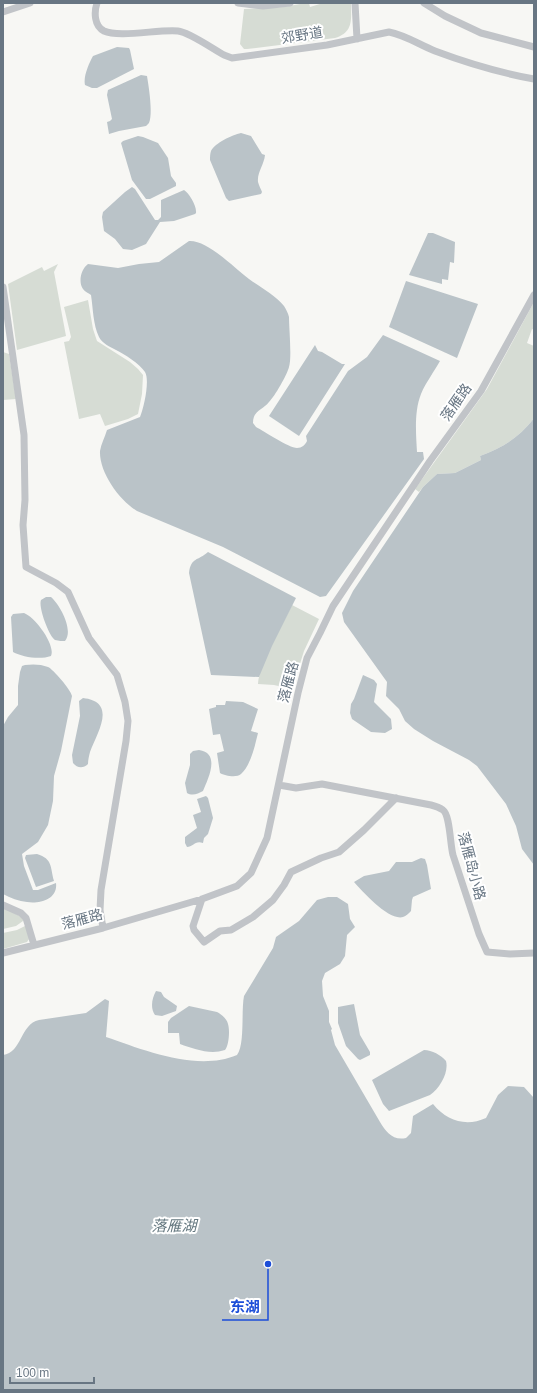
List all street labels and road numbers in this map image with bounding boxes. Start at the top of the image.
street label: 郊野道 [280,24,324,46]
street label: 落雁路 [437,380,475,424]
street label: 落雁路 [275,660,301,704]
street label: 落雁岛小路 [455,830,489,902]
street label: 落雁路 [60,906,104,932]

